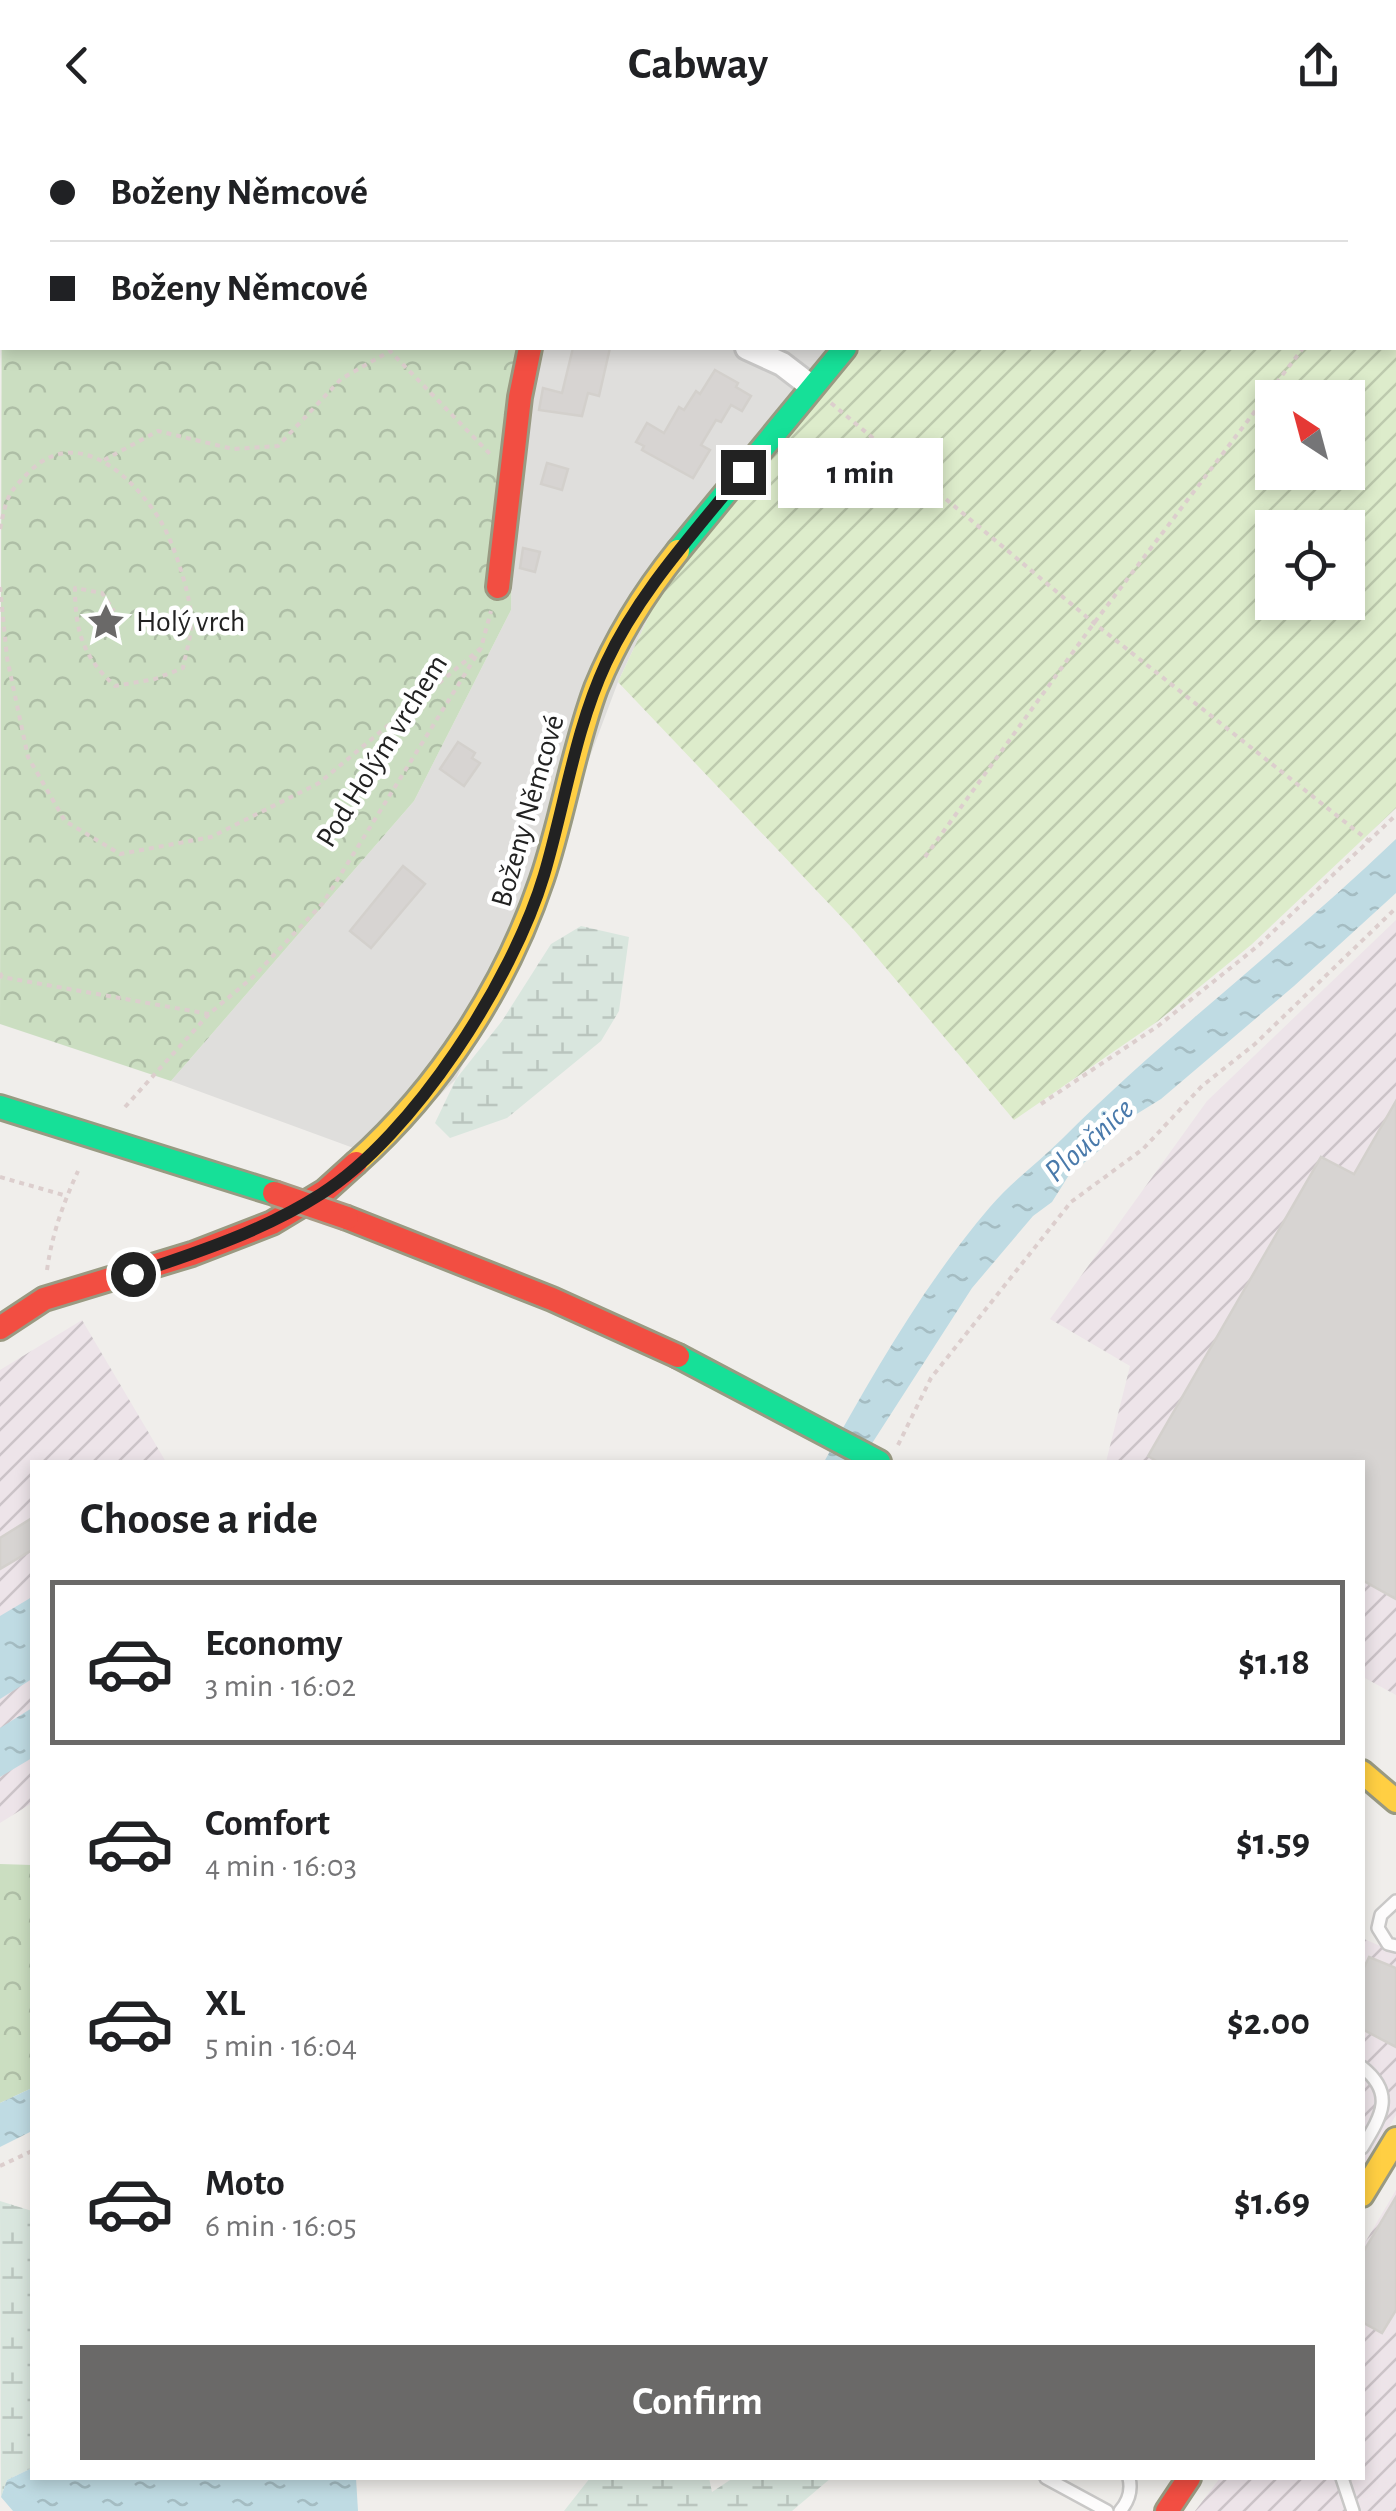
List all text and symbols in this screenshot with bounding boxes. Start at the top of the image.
icon: back [50,38,105,93]
icon: share [1291,38,1346,93]
text: Cabway [628,42,768,87]
text: Boženy Němcové [110,174,368,212]
text: Boženy Němcové [110,270,368,308]
north arrow [1255,380,1365,490]
map controls [1255,380,1365,620]
callout: 1 min [778,437,943,507]
route end [721,450,766,495]
text: 1 min [827,457,894,489]
button: locate [1255,510,1365,620]
place icon: Holý vrch [85,601,127,643]
place label: Holý vrch [136,607,245,637]
street label: Pod Holým vrchem [311,649,453,853]
street label: Boženy Němcové [486,712,570,910]
water label: Ploučnice [1038,1092,1140,1188]
route start [111,1252,156,1297]
text: Choose a ride [80,1497,318,1542]
icon: car [85,1618,175,1708]
text: Economy [205,1625,343,1663]
text: $1.18 [1238,1644,1310,1682]
text: 3 min · 16:02 [205,1670,356,1702]
icon: car [85,1798,175,1888]
text: Comfort [205,1805,330,1843]
text: $1.59 [1236,1824,1310,1862]
text: 4 min · 16:03 [205,1850,357,1882]
icon: car [85,1978,175,2068]
text: XL [205,1985,245,2023]
text: $2.00 [1227,2004,1310,2042]
text: 5 min · 16:04 [205,2030,357,2062]
icon: car [85,2158,175,2248]
text: Moto [205,2165,285,2203]
text: $1.69 [1234,2184,1310,2222]
text: 6 min · 16:05 [205,2210,357,2242]
button: Confirm [80,2345,1315,2460]

